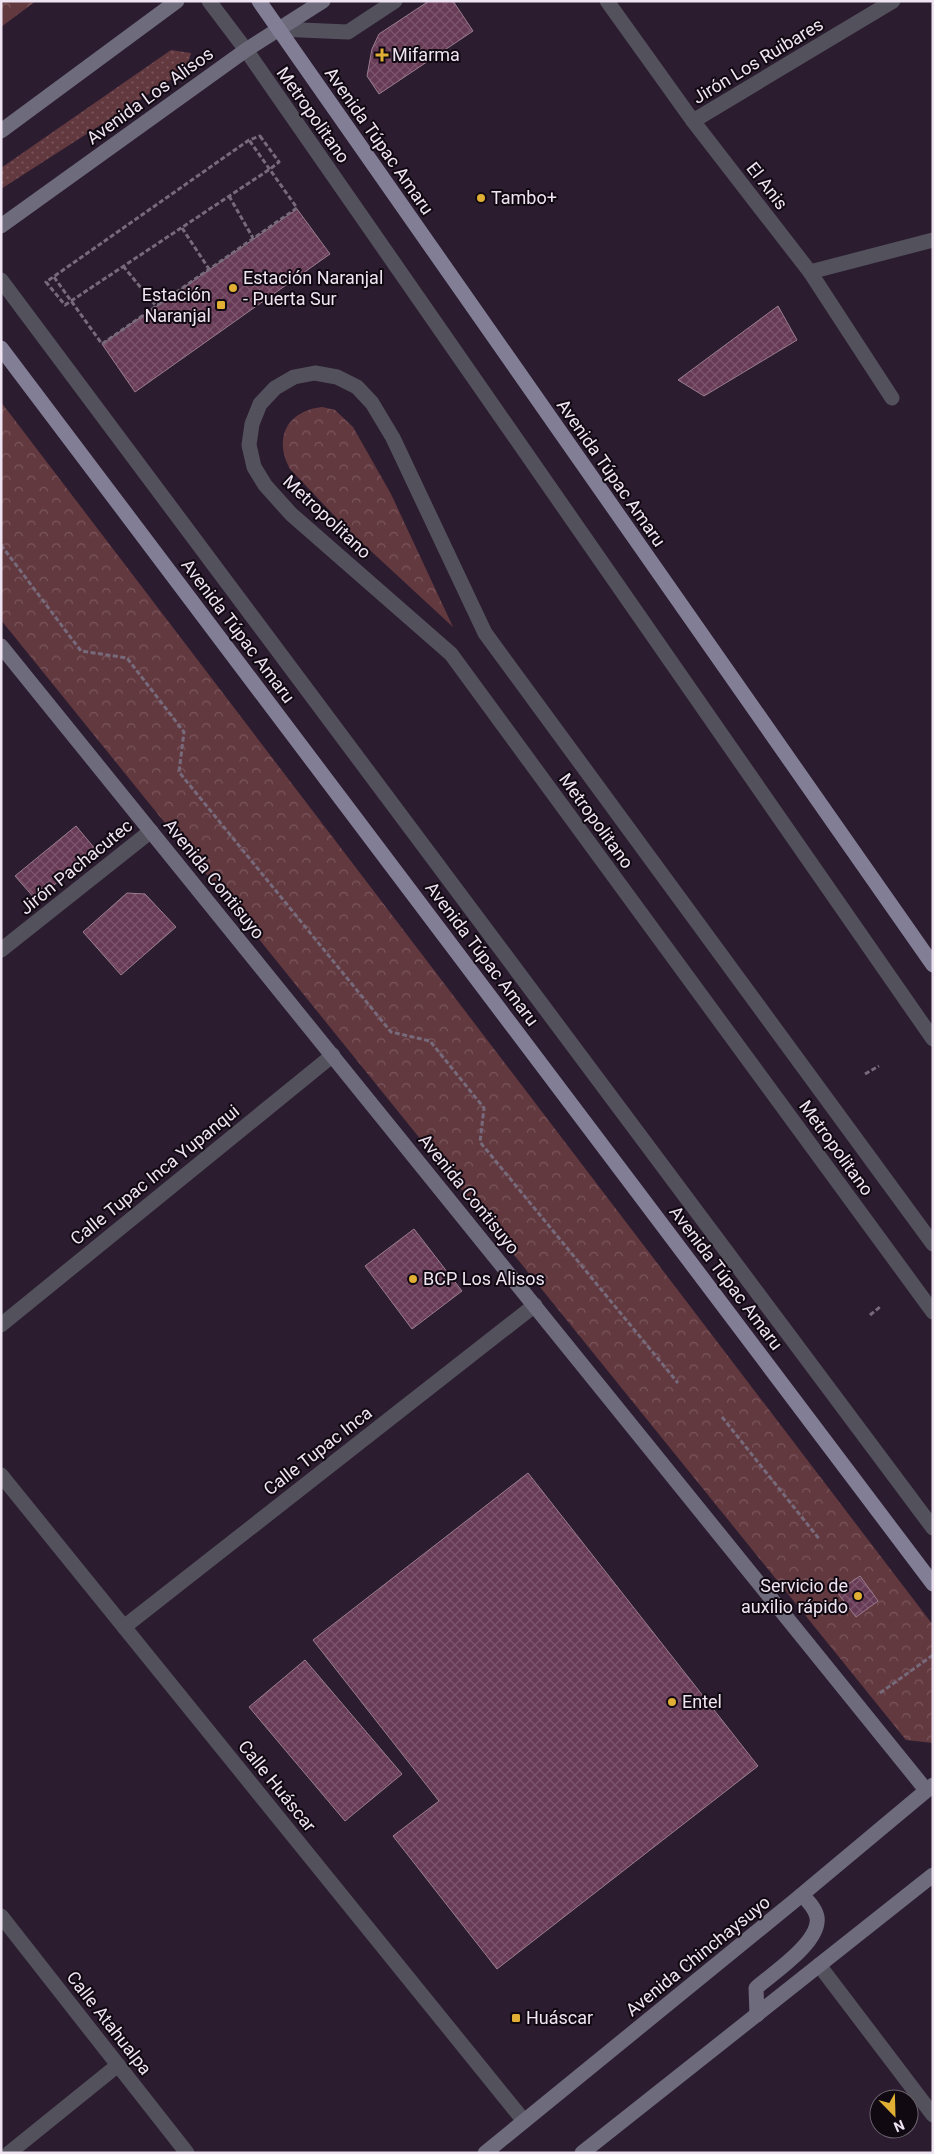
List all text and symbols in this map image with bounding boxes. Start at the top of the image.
street label: Jirón Los Ruibares [689,13,827,108]
street label: Avenida Los Alisos [82,43,217,149]
place label: Mifarma [392,44,460,65]
marker: Mifarma [376,49,388,61]
street label: Metropolitano [273,63,354,167]
street label: Avenida Túpac Amaru [321,63,438,218]
street label: El Anis [742,158,792,214]
place label: Tambo+ [491,187,557,208]
marker: Tambo+ [475,192,487,204]
place label: Estación Naranjal - Puerta Sur [243,267,383,309]
marker: Estación Naranjal - Puerta Sur [227,282,239,294]
place label: Estación Naranjal [142,284,211,326]
marker: Estación Naranjal [215,299,227,311]
street label: Avenida Túpac Amaru [553,395,670,550]
street label: Metropolitano [279,471,376,563]
street label: Avenida Túpac Amaru [177,555,299,707]
street label: Metropolitano [555,769,638,872]
street label: Avenida Contisuyo [160,814,269,943]
street label: Jirón Pachacutec [15,815,136,919]
street label: Avenida Túpac Amaru [421,878,543,1030]
street label: Metropolitano [795,1096,878,1199]
street label: Calle Tupac Inca Yupanqui [66,1100,243,1249]
street label: Avenida Contisuyo [415,1129,524,1258]
street label: Avenida Túpac Amaru [665,1202,787,1354]
place label: BCP Los Alisos [423,1268,545,1289]
marker: BCP Los Alisos [407,1273,419,1285]
street label: Calle Tupac Inca [259,1402,376,1499]
place label: Servicio de auxilio rápido [741,1575,848,1617]
marker: Servicio de auxilio rápido [852,1590,864,1602]
place label: Entel [682,1691,722,1712]
marker: Entel [666,1696,678,1708]
street label: Calle Huáscar [234,1736,321,1836]
street label: Avenida Chinchaysuyo [621,1891,774,2020]
street label: Calle Atahualpa [63,1967,156,2079]
place label: Huáscar [526,2007,593,2028]
marker: Huáscar [510,2012,522,2024]
north arrow [869,2089,919,2139]
text: N [891,2117,907,2135]

